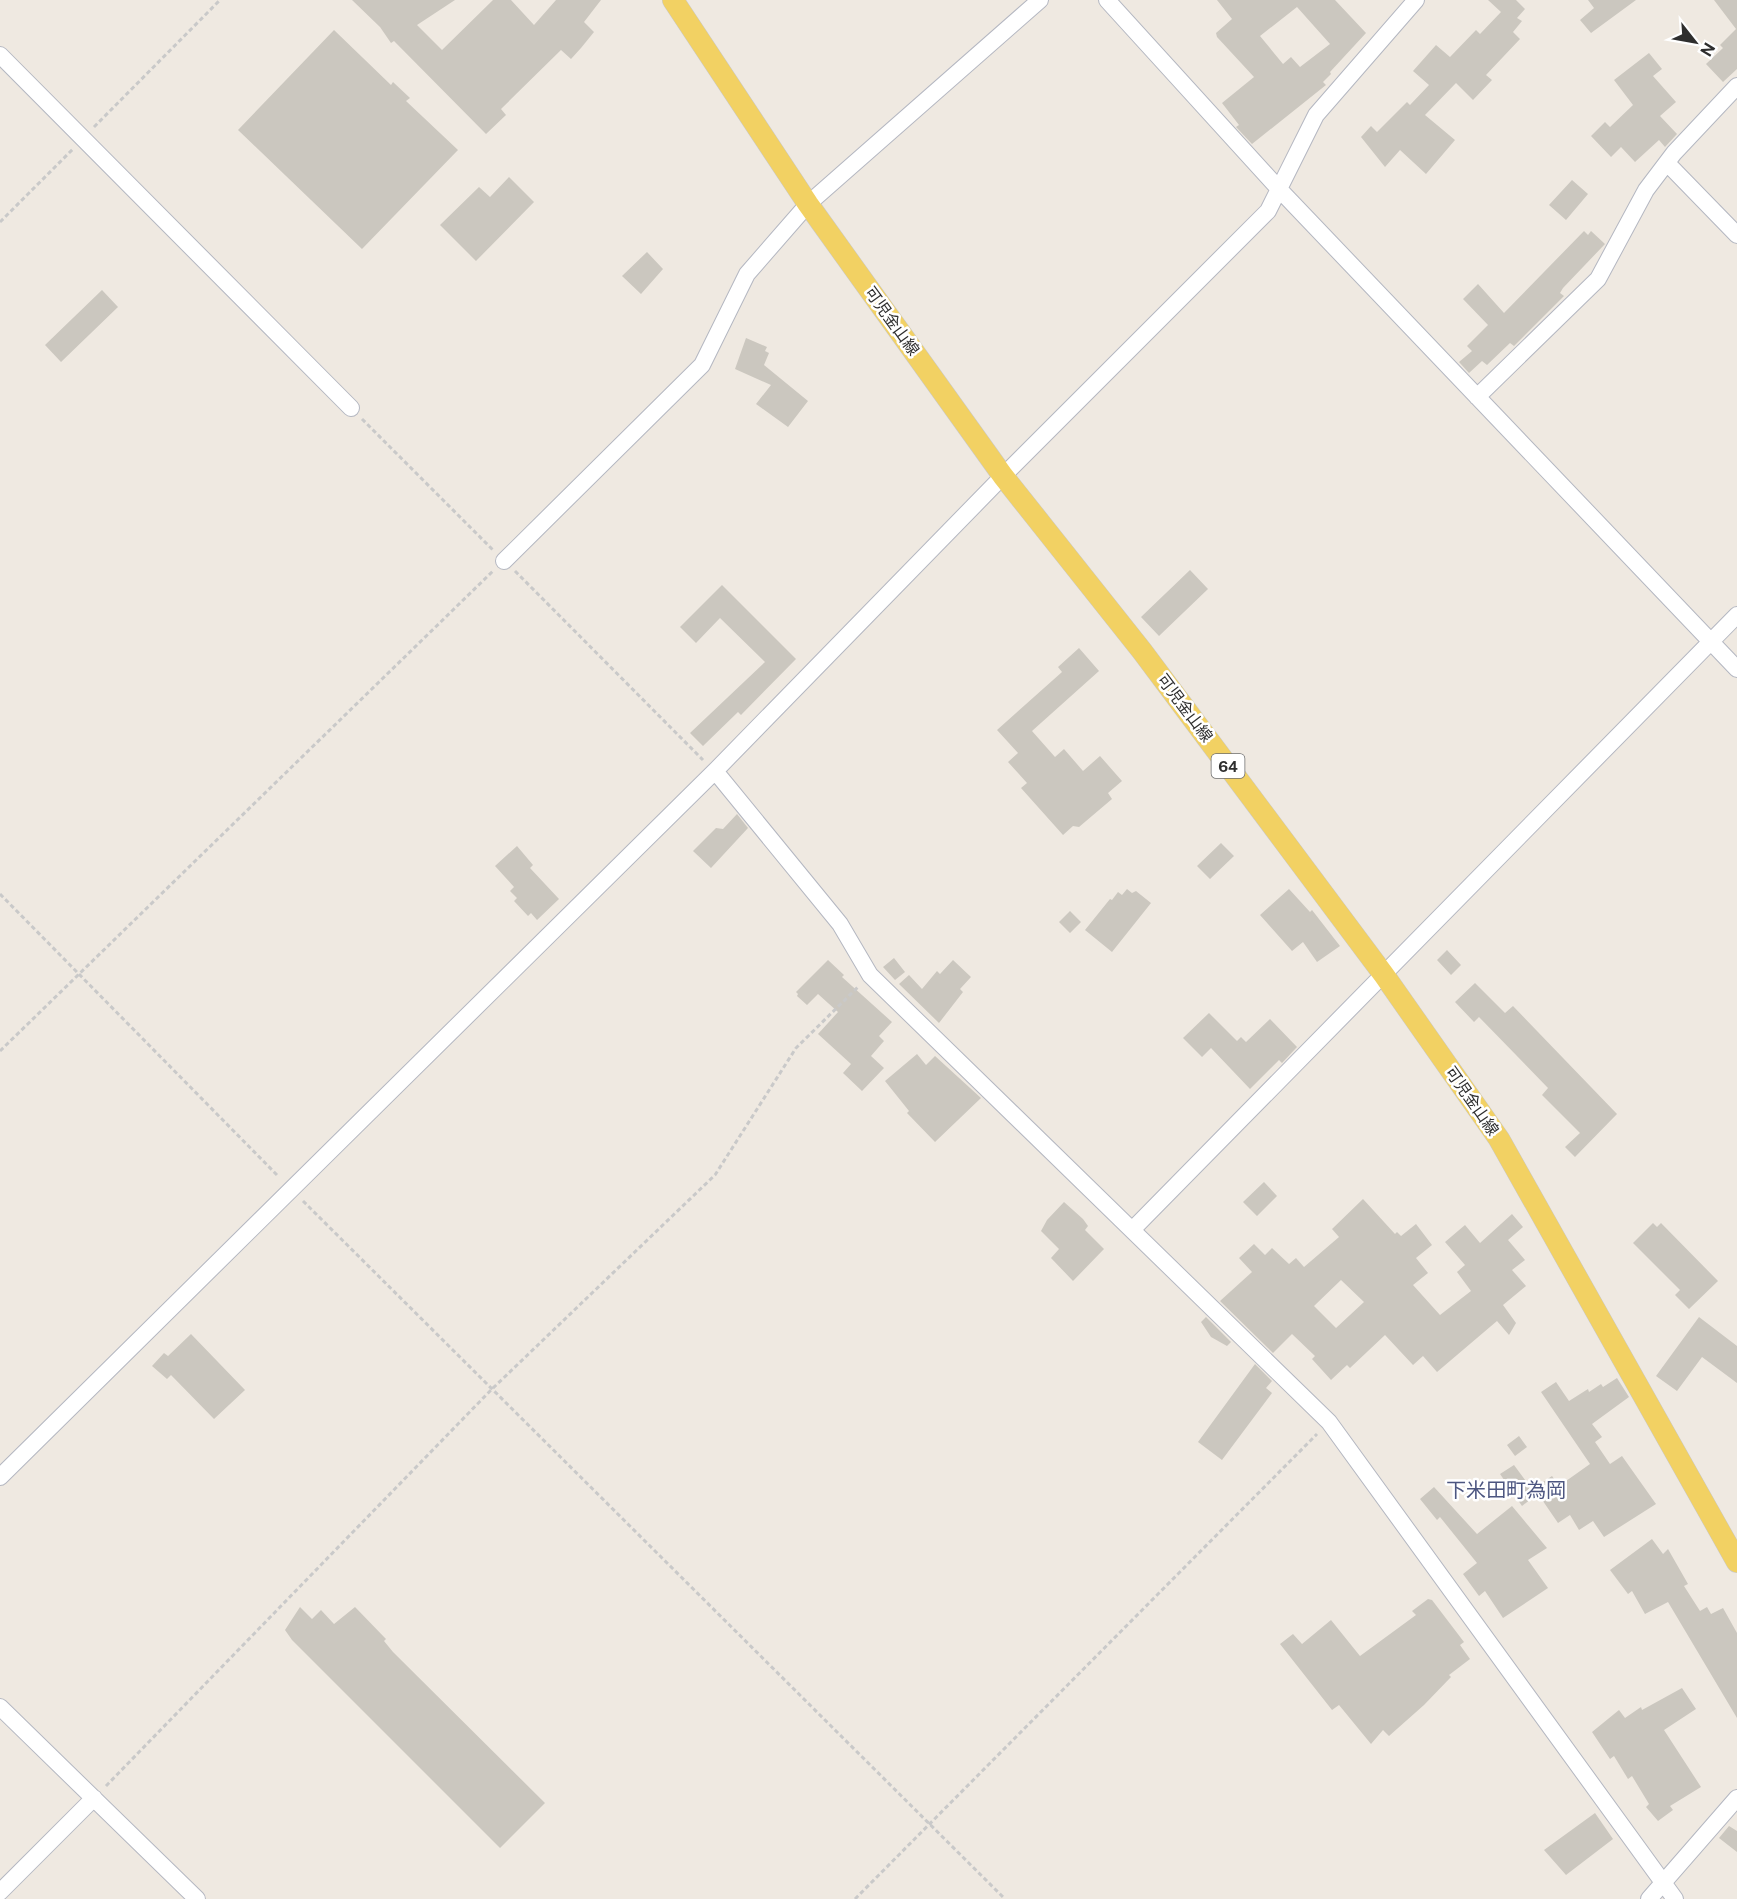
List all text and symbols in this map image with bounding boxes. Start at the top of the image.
north arrow [1665,12,1725,72]
text: N [1696,39,1719,60]
street label: 可児金山線 [861,283,923,359]
street label: 可児金山線 [1153,670,1217,746]
road number: 64 [1212,754,1244,778]
street label: 可児金山線 [1441,1063,1503,1139]
district label: 下米田町為岡 [1446,1478,1566,1502]

